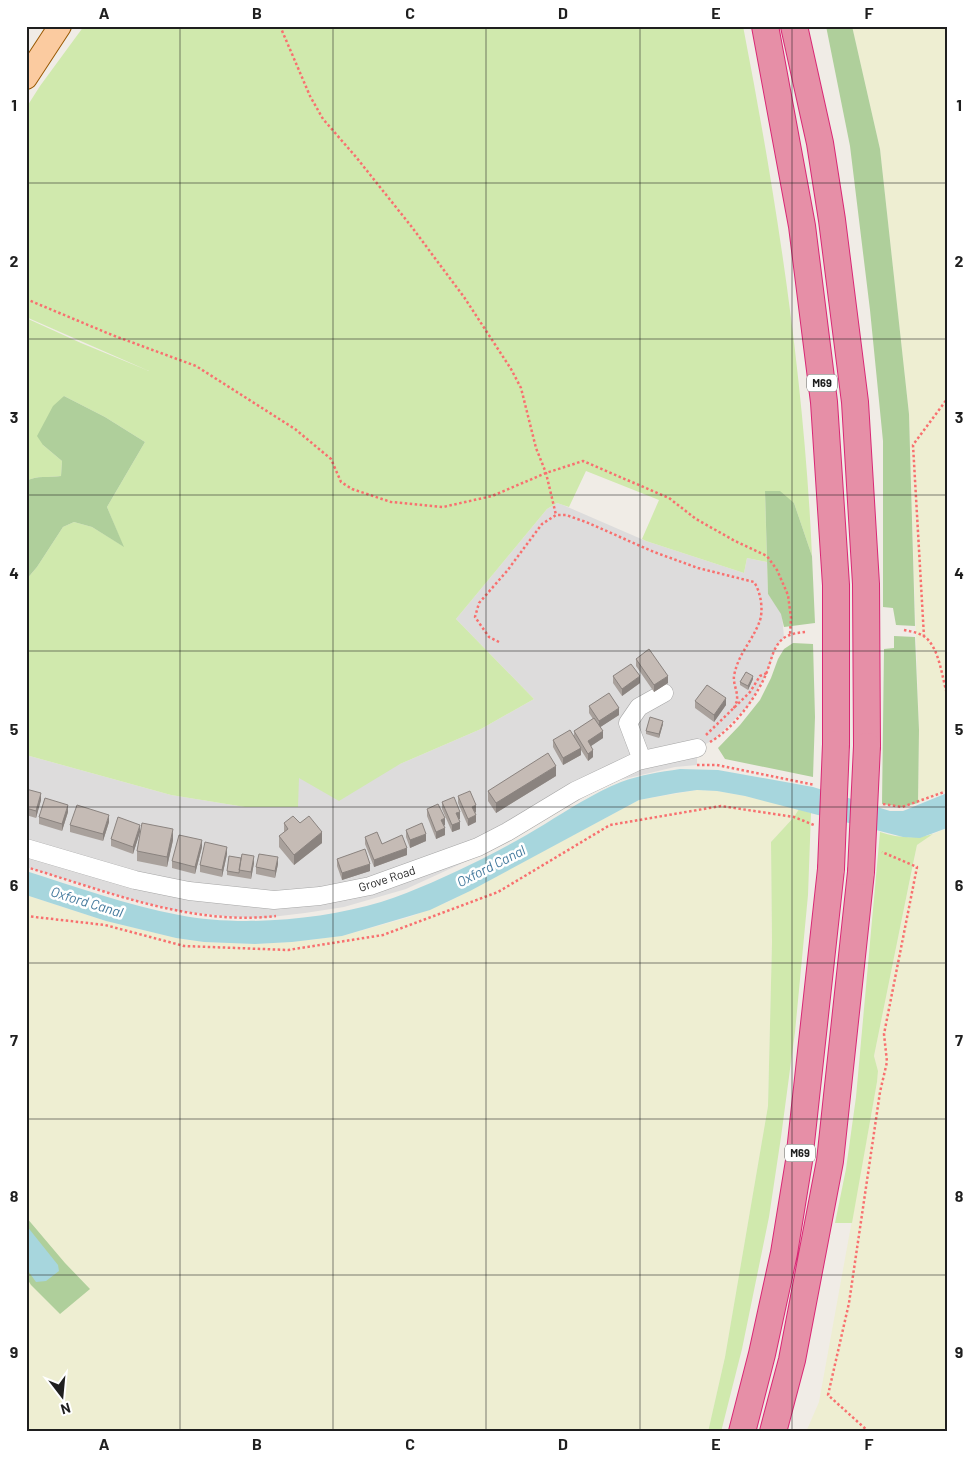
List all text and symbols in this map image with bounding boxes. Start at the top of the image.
text: A [99,3,110,22]
text: B [252,3,262,22]
text: C [405,3,415,22]
text: D [558,3,568,22]
text: E [711,3,721,22]
text: F [865,3,874,22]
text: 1 [11,95,17,114]
text: 1 [956,95,962,114]
text: 2 [10,251,19,270]
text: 2 [955,251,964,270]
road number: M69 [807,374,837,392]
text: 3 [10,407,18,426]
text: 3 [955,407,963,426]
text: 4 [9,563,19,582]
text: 4 [954,563,964,582]
text: 5 [10,719,19,738]
text: 5 [955,719,964,738]
water label: Oxford Canal [454,841,528,890]
street label: Grove Road [357,862,417,894]
text: 6 [10,875,19,894]
text: 6 [955,875,964,894]
water label: Oxford Canal [49,882,125,921]
text: 7 [10,1030,18,1049]
text: 7 [955,1030,963,1049]
road number: M69 [785,1144,815,1162]
text: 8 [10,1186,19,1205]
text: 8 [955,1186,964,1205]
text: 9 [10,1342,18,1361]
text: 9 [955,1342,963,1361]
north arrow [38,1370,88,1420]
text: N [59,1400,73,1418]
text: A [99,1434,110,1453]
text: B [252,1434,262,1453]
text: C [405,1434,415,1453]
text: D [558,1434,568,1453]
text: E [711,1434,721,1453]
text: F [865,1434,874,1453]

